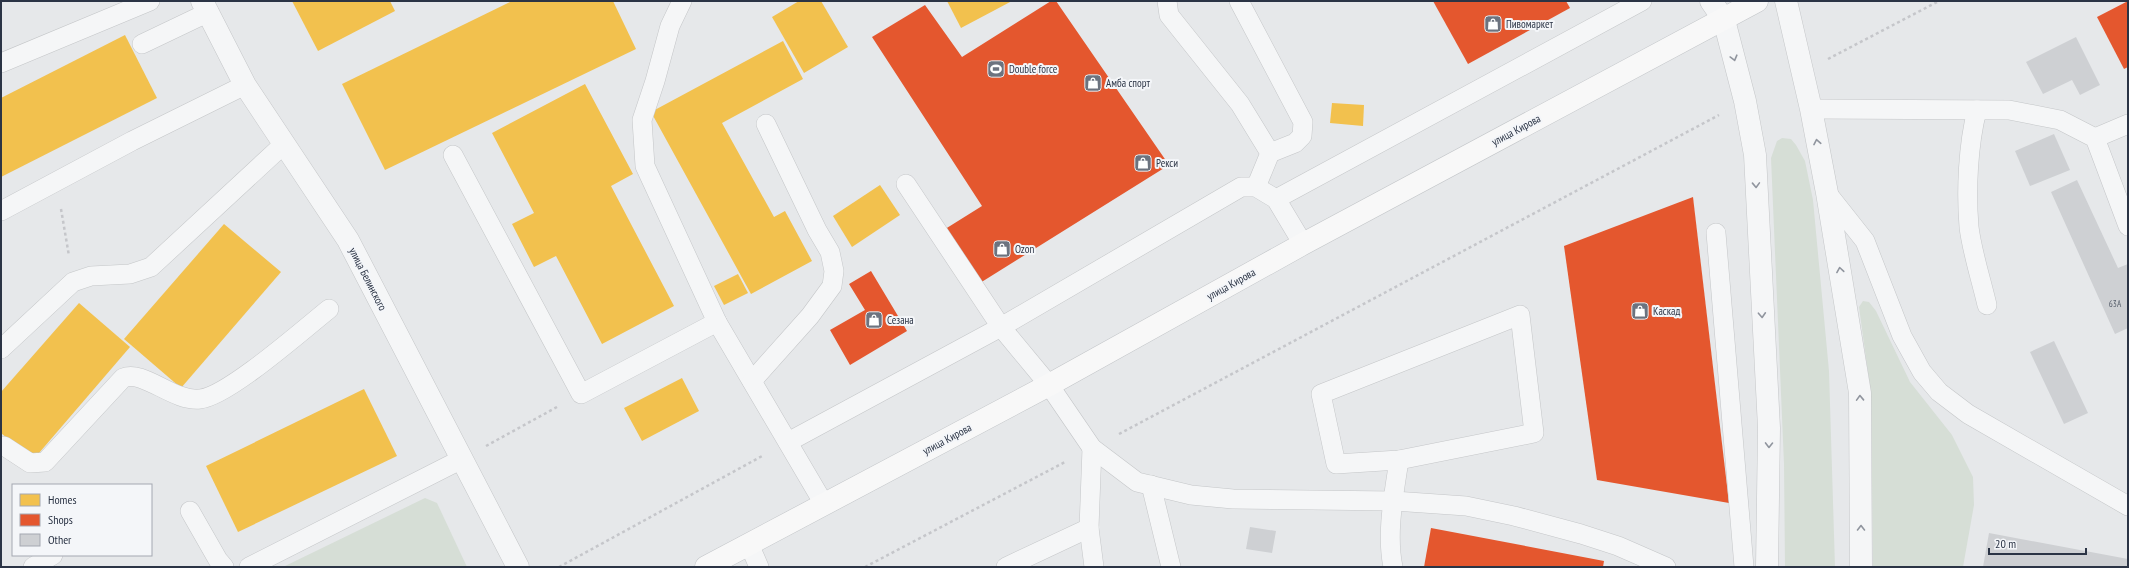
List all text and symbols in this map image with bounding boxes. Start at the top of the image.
shop icon: Пивомаркет [1483,14,1503,34]
place label: Пивомаркет [1506,17,1553,31]
one-way arrow [1729,54,1738,61]
sports icon: Double force [986,59,1006,79]
place label: Double force [1009,62,1058,76]
shop icon: Амба спорт [1083,73,1103,93]
place label: Амба спорт [1106,76,1150,90]
street label: улица Кирова [1489,111,1543,149]
one-way arrow [1814,139,1822,145]
shop icon: Рекси [1133,153,1153,173]
place label: Рекси [1156,156,1178,170]
one-way arrow [1752,182,1761,188]
shop icon: Ozon [992,239,1012,259]
place label: Ozon [1015,242,1034,256]
street label: улица Белинского [346,245,390,313]
street label: улица Кирова [1204,265,1258,303]
one-way arrow [1836,267,1845,273]
house number: 63А [2109,298,2122,309]
shop icon: Каскад [1630,301,1650,321]
place label: Каскад [1653,304,1680,318]
shop icon: Сезана [864,310,884,330]
one-way arrow [1758,312,1767,318]
place label: Сезана [887,313,914,327]
one-way arrow [1856,395,1864,401]
street label: улица Кирова [920,420,974,458]
one-way arrow [1764,442,1773,448]
legend [12,484,152,556]
text: Homes [48,492,76,507]
text: Shops [48,512,73,527]
one-way arrow [1857,525,1865,531]
scale bar [1989,530,2086,556]
text: Other [48,532,72,547]
text: 20 m [1995,536,2016,551]

